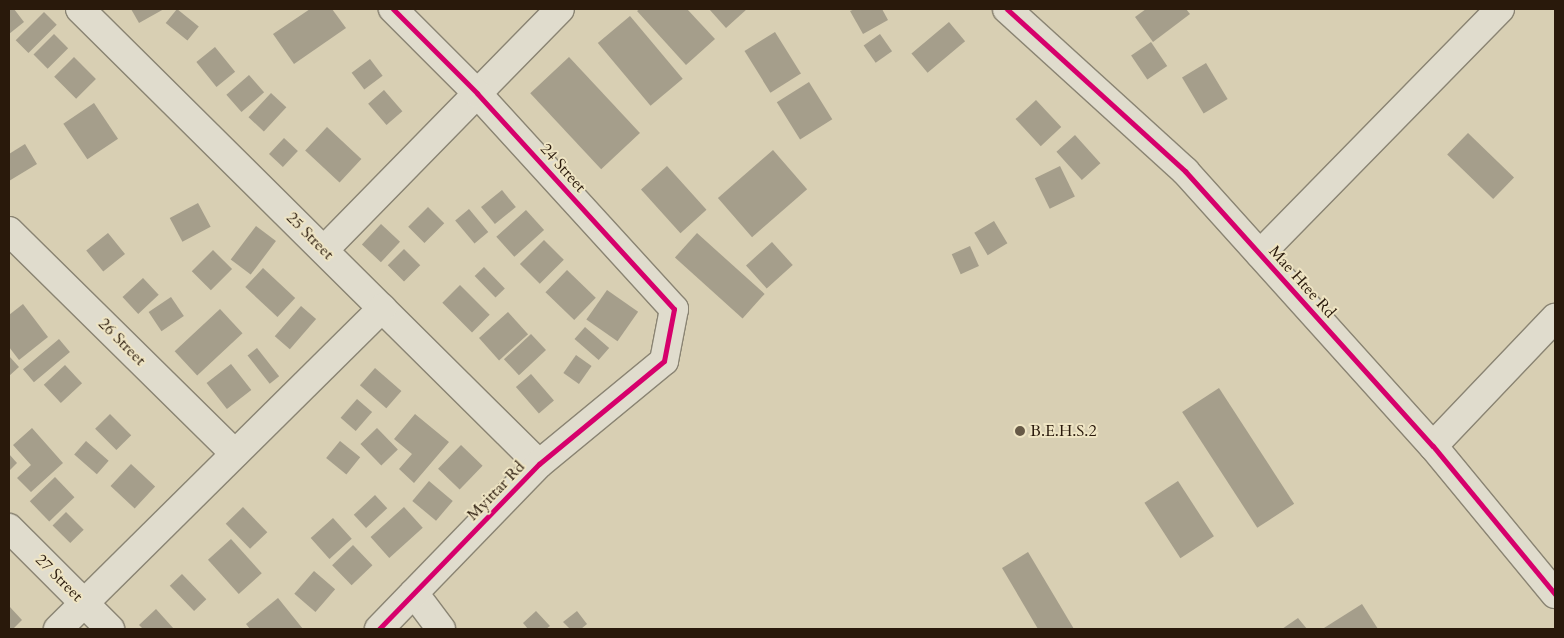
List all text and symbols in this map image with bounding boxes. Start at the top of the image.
street label: 24 Street [536,140,590,196]
street label: 25 Street [282,208,338,264]
street label: Mae Htee Rd [1265,242,1339,322]
street label: 26 Street [94,314,150,370]
place label: B.E.H.S.2 [1030,421,1097,441]
marker: B.E.H.S.2 [1014,425,1026,437]
street label: Myittar Rd [463,457,529,525]
street label: 27 Street [31,550,87,606]

